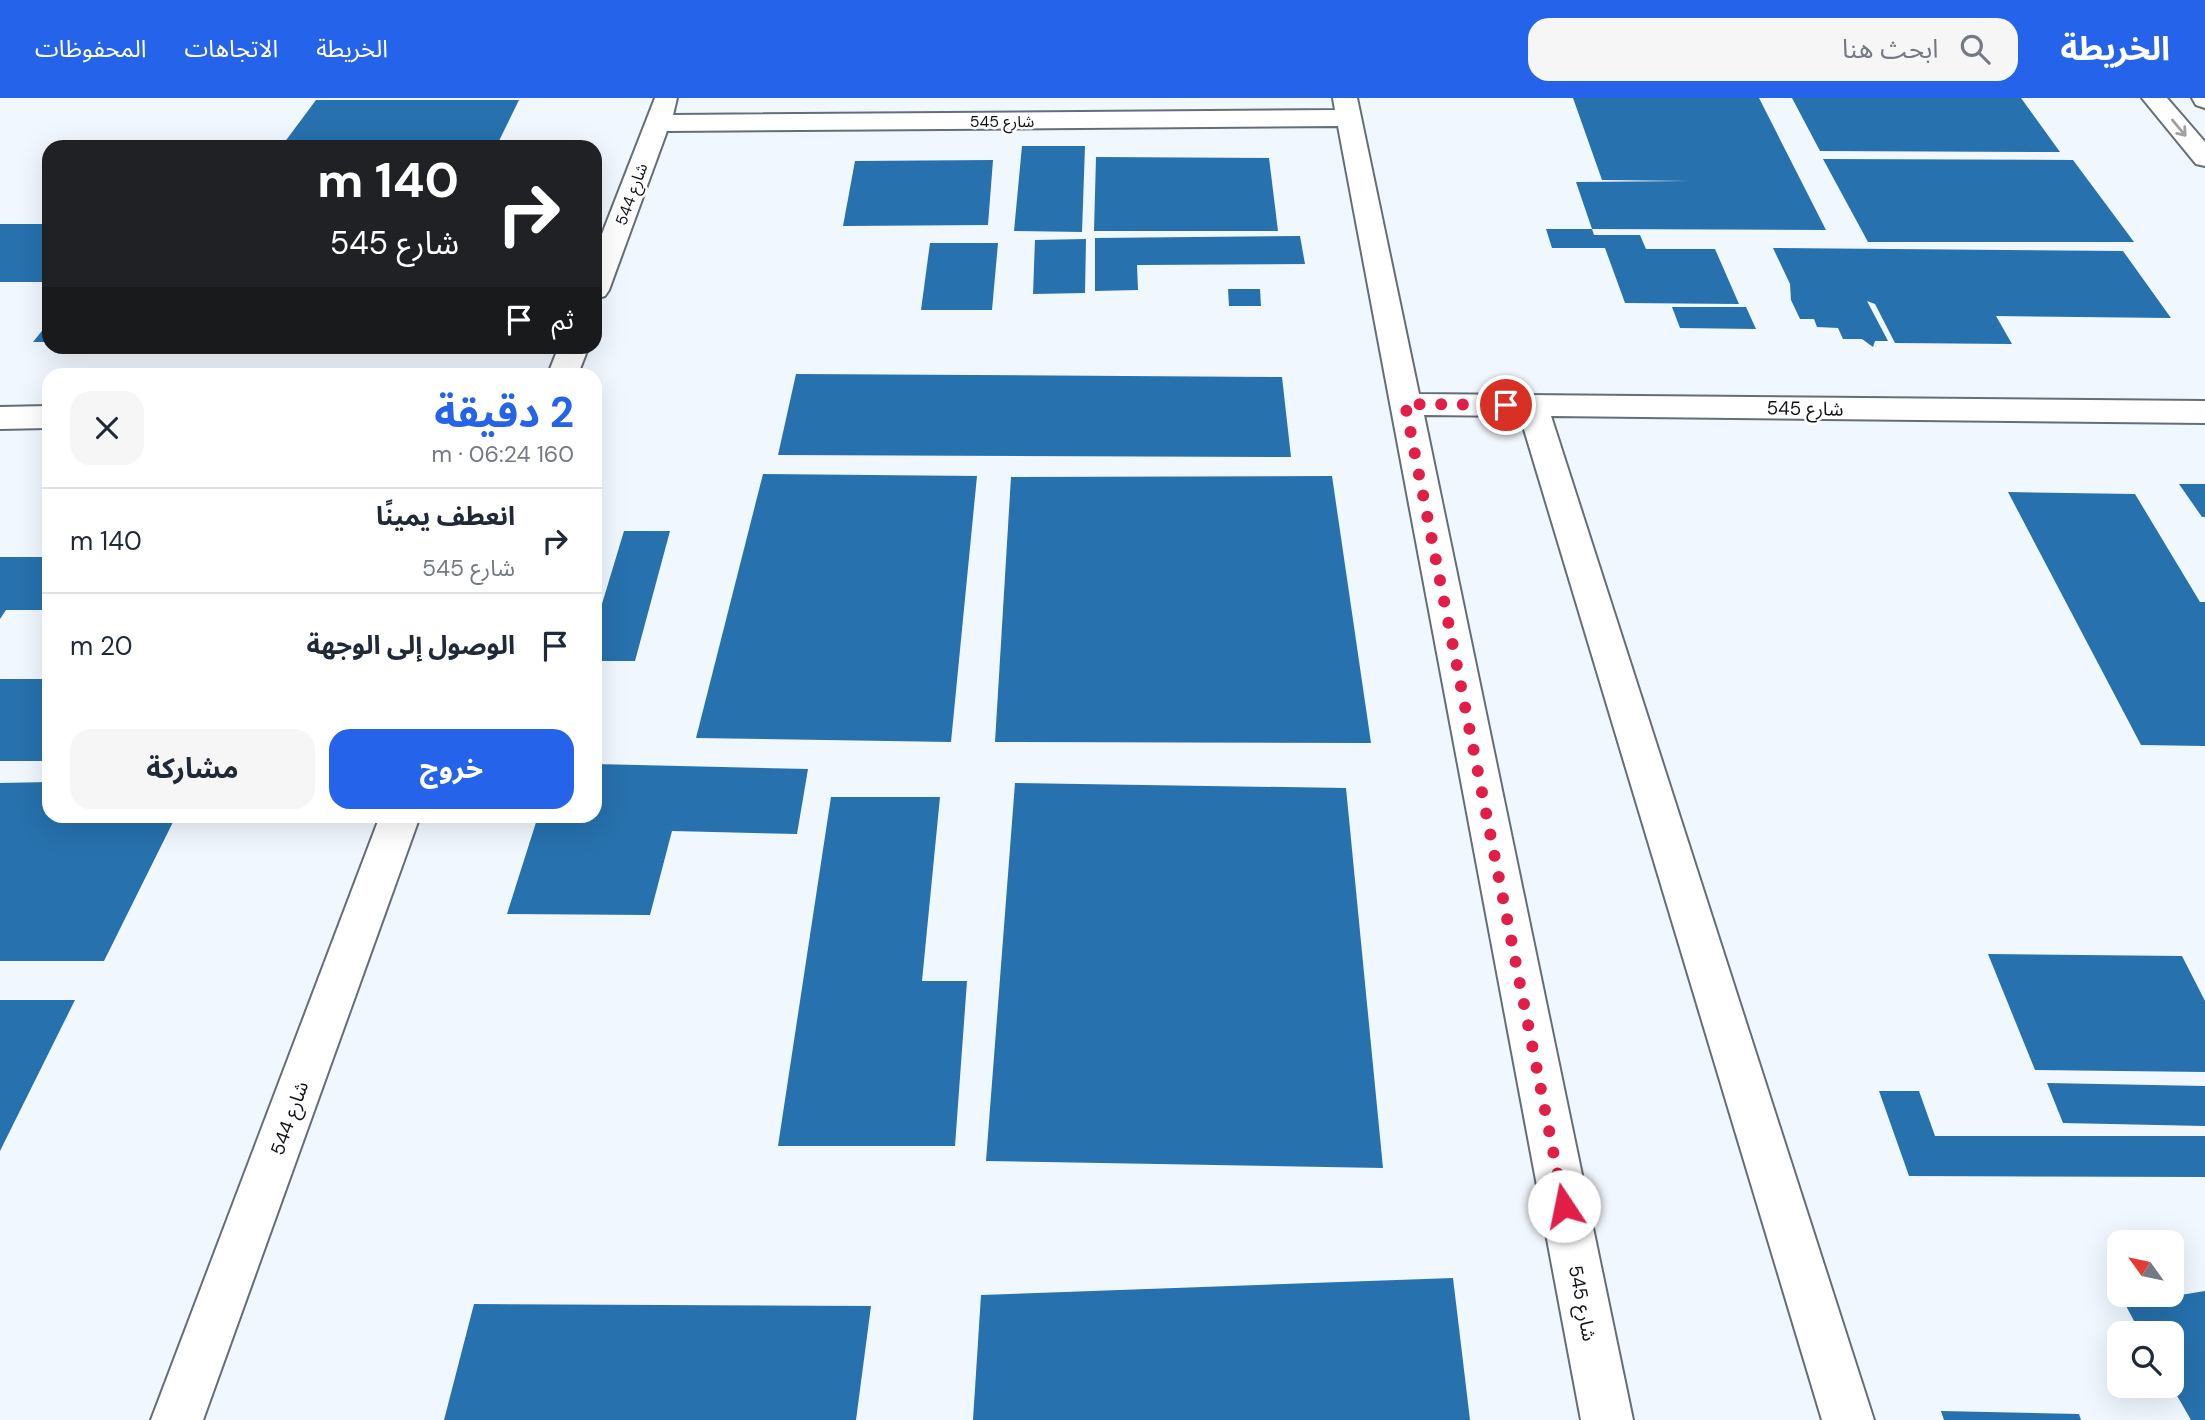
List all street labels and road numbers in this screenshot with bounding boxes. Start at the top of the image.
street label: شارع 545 [970,111,1034,134]
street label: شارع 544 [611,160,654,229]
street label: شارع 545 [1766,395,1844,423]
street label: شارع 544 [265,1078,315,1159]
street label: شارع 545 [1562,1263,1602,1343]

